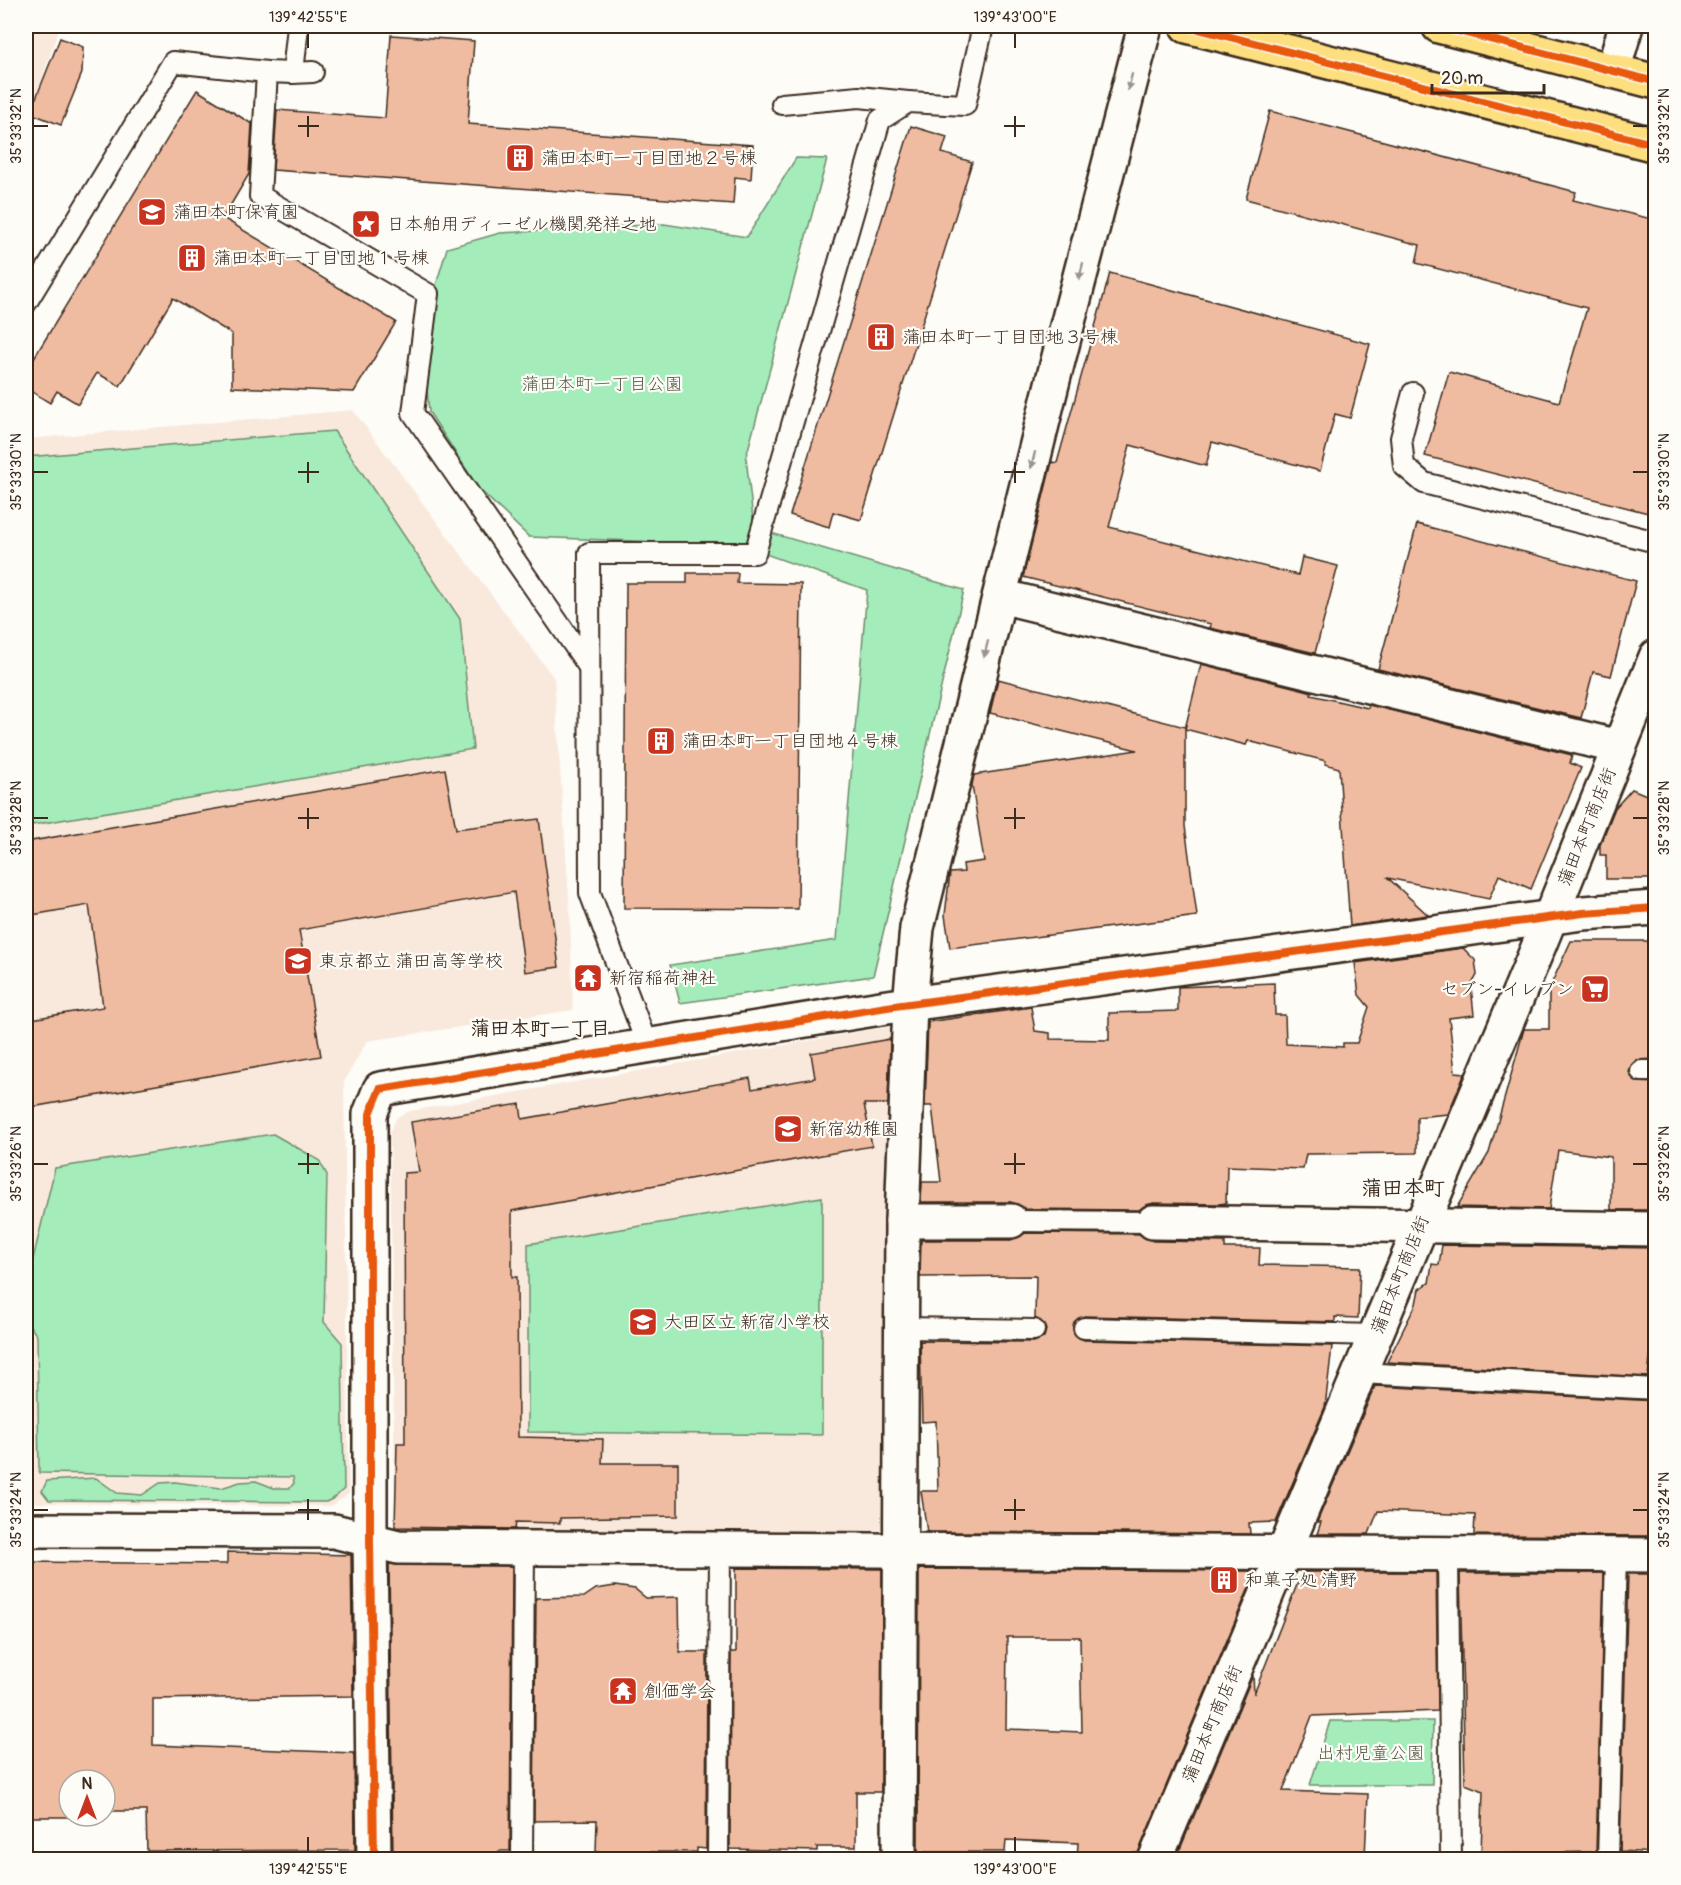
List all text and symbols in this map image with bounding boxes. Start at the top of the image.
text: 139°42'55"E [269,8,348,27]
text: 139°43'00"E [974,8,1057,27]
scale bar [1432,57,1544,95]
text: 20 m [1441,67,1483,90]
one-way arrow [1124,73,1134,91]
text: 35°33'32"N [7,88,26,164]
text: 35°33'32"N [1655,88,1674,164]
building icon: 蒲田本町一丁目団地２号棟 [504,142,536,174]
place label: 蒲田本町一丁目団地２号棟 [541,147,757,170]
school or university icon: 蒲田本町保育園 [136,196,168,228]
place label: 蒲田本町保育園 [173,201,299,224]
place icon: 日本舶用ディーゼル機関発祥之地 [350,208,382,240]
place label: 日本舶用ディーゼル機関発祥之地 [387,213,657,236]
building icon: 蒲田本町一丁目団地１号棟 [176,242,208,274]
place label: 蒲田本町一丁目団地１号棟 [213,247,429,270]
one-way arrow [1076,262,1086,280]
building icon: 蒲田本町一丁目団地３号棟 [865,321,897,353]
place label: 蒲田本町一丁目団地３号棟 [902,326,1118,349]
park label: 蒲田本町一丁目公園 [521,373,683,396]
text: 35°33'30"N [7,433,26,511]
text: 35°33'30"N [1655,433,1674,511]
one-way arrow [1028,451,1038,469]
one-way arrow [981,640,991,658]
building icon: 蒲田本町一丁目団地４号棟 [645,725,677,757]
place label: 蒲田本町一丁目団地４号棟 [682,730,898,753]
street label: 蒲田本町商店街 [1553,764,1621,890]
text: 35°33'28"N [7,781,26,855]
text: 35°33'28"N [1655,781,1674,855]
school or university icon: 東京都立 蒲田高等学校 [282,945,314,977]
place label: 東京都立 蒲田高等学校 [319,950,503,973]
temple icon: 新宿稲荷神社 [572,962,604,994]
place label: 新宿稲荷神社 [609,967,717,990]
supermarket icon: セブン-イレブン [1579,973,1611,1005]
place label: セブン-イレブン [1440,978,1574,1001]
district label: 蒲田本町一丁目 [470,1016,610,1041]
school or university icon: 新宿幼稚園 [772,1113,804,1145]
place label: 新宿幼稚園 [809,1118,899,1141]
text: 35°33'26"N [7,1126,26,1202]
text: 35°33'26"N [1655,1126,1674,1202]
district label: 蒲田本町 [1361,1175,1445,1202]
street label: 蒲田本町商店街 [1366,1212,1434,1338]
school or university icon: 大田区立 新宿小学校 [627,1306,659,1338]
place label: 大田区立 新宿小学校 [664,1311,830,1334]
text: 35°33'24"N [7,1472,26,1548]
text: 35°33'24"N [1655,1472,1674,1548]
building icon: 和菓子処 清野 [1208,1564,1240,1596]
place label: 和菓子処 清野 [1245,1569,1357,1592]
street label: 蒲田本町商店街 [1177,1662,1247,1786]
temple icon: 創価学会 [607,1675,639,1707]
place label: 創価学会 [644,1680,716,1703]
park label: 出村児童公園 [1317,1742,1425,1765]
north arrow [57,1768,117,1828]
text: N [82,1774,93,1794]
text: 139°42'55"E [269,1860,348,1879]
text: 139°43'00"E [974,1860,1057,1879]

